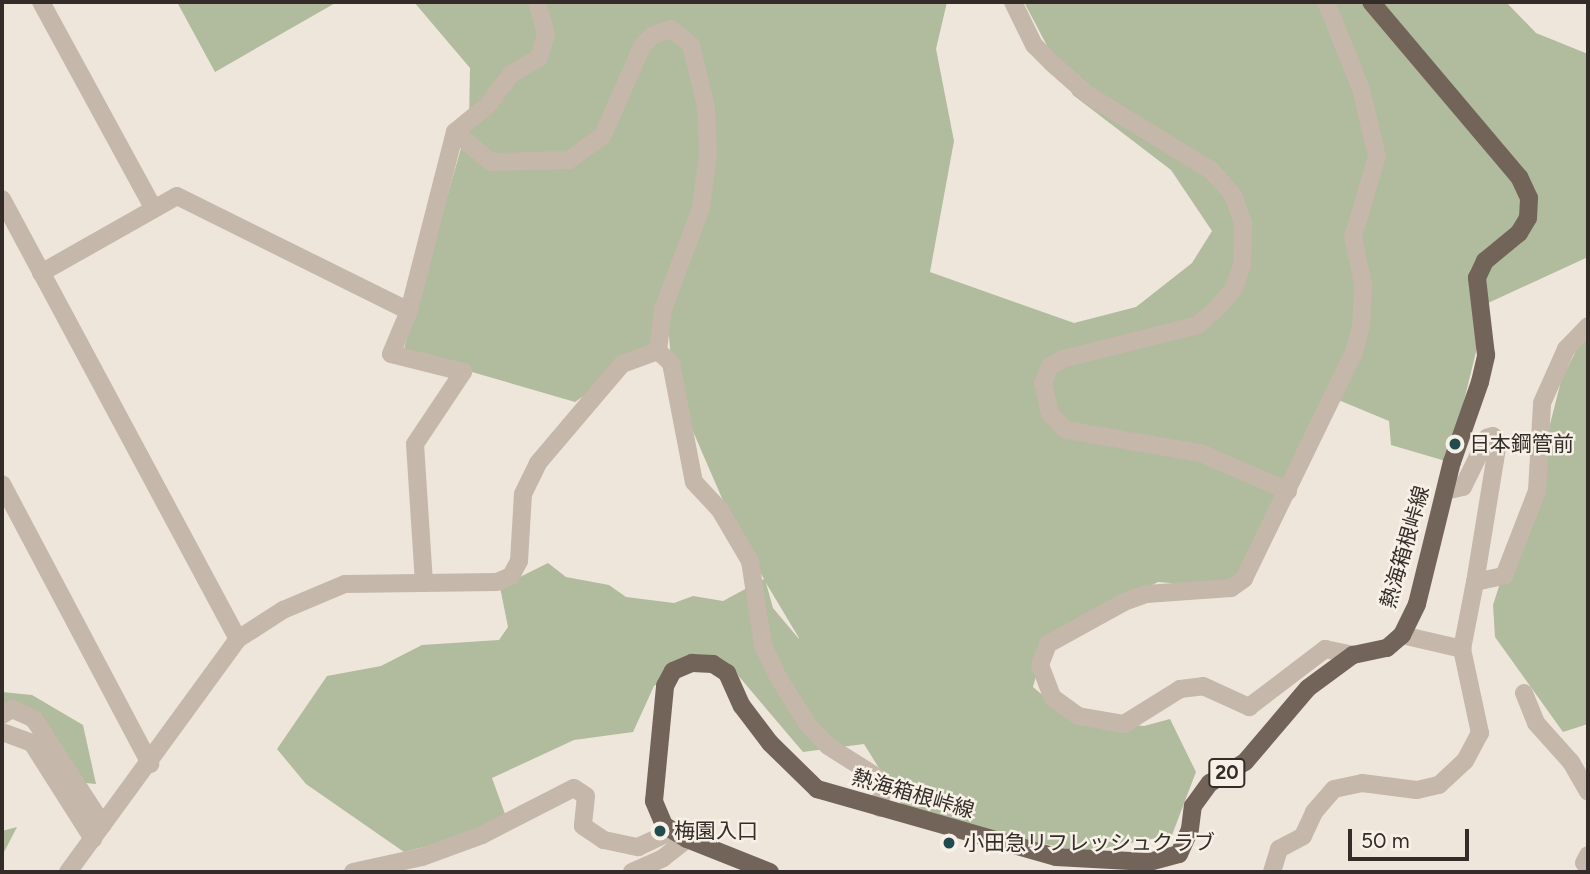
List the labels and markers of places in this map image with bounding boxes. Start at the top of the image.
place label: 日本鋼管前 [1469,431,1574,457]
marker: 日本鋼管前 [1447,436,1463,452]
place label: 梅園入口 [674,818,758,844]
marker: 梅園入口 [652,823,668,839]
place label: 小田急リフレッシュクラブ [963,830,1215,856]
marker: 小田急リフレッシュクラブ [941,835,957,851]

